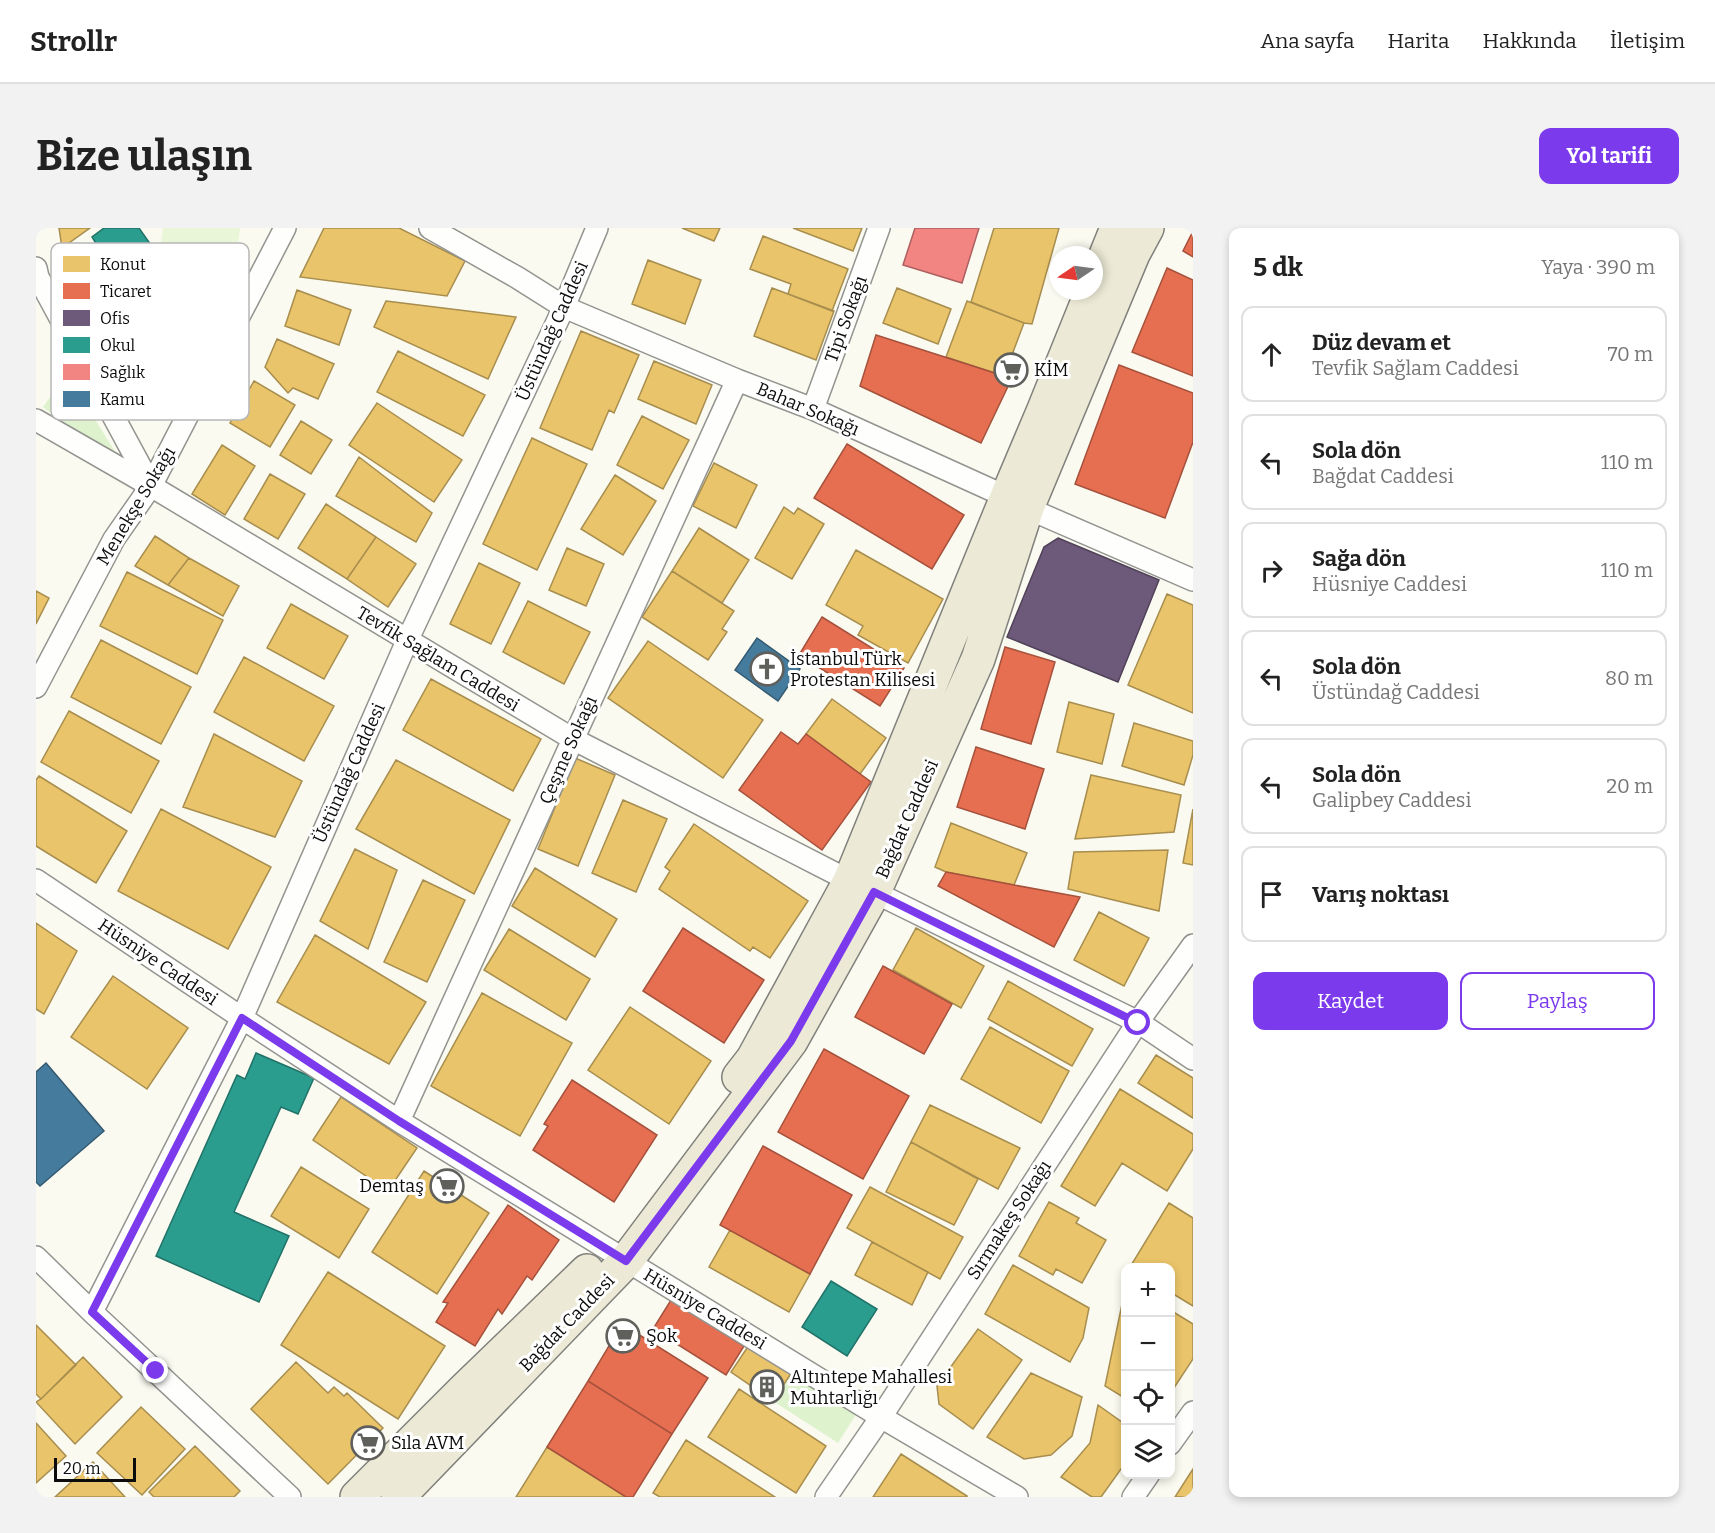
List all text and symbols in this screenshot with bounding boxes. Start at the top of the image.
text: Strollr [30,25,117,58]
text: Ana sayfa [1260,28,1354,54]
text: Harita [1387,28,1449,54]
text: Hakkında [1482,28,1577,54]
text: İletişim [1610,28,1685,54]
button: Yol tarifi [1539,128,1679,184]
text: Bize ulaşın [36,131,252,181]
legend [51,243,249,420]
north arrow [1049,246,1103,300]
text: 5 dk [1253,252,1303,283]
text: Konut [100,255,146,274]
text: Yaya · 390 m [1541,255,1655,279]
street label: Üstündağ Caddesi [511,258,593,404]
street label: Tipi Sokağı [820,273,872,365]
text: Ticaret [100,282,152,301]
text: Ofis [100,309,130,328]
text: Düz devam et [1312,329,1451,356]
text: Okul [100,336,136,355]
icon: ahead [1255,338,1288,371]
text: 70 m [1607,342,1653,366]
supermarket icon: KİM [993,352,1029,388]
text: Tevfik Sağlam Caddesi [1312,356,1519,380]
place label: KİM [1034,359,1069,381]
text: Sağlık [100,363,145,382]
street label: Bahar Sokağı [753,378,863,440]
text: Kamu [100,390,145,409]
text: Sola dön [1312,437,1401,464]
street label: Menekşe Sokağı [92,443,180,569]
icon: left [1255,446,1288,479]
text: 110 m [1601,450,1653,474]
text: Bağdat Caddesi [1312,464,1454,488]
text: Sağa dön [1312,545,1406,572]
icon: right [1255,554,1288,587]
text: 110 m [1601,558,1653,582]
text: Hüsniye Caddesi [1312,572,1467,596]
street label: Tevfik Sağlam Caddesi [353,602,523,716]
place label: İstanbul Türk Protestan Kilisesi [790,648,935,691]
church icon: İstanbul Türk Protestan Kilisesi [749,651,785,687]
text: Sola dön [1312,653,1401,680]
icon: left [1255,662,1288,695]
text: 80 m [1605,666,1653,690]
text: Üstündağ Caddesi [1312,680,1480,704]
street label: Çeşme Sokağı [534,693,602,807]
street label: Üstündağ Caddesi [308,700,390,846]
street label: Bağdat Caddesi [871,756,943,882]
text: Sola dön [1312,761,1401,788]
icon: left [1255,770,1288,803]
text: 20 m [1606,774,1653,798]
text: Galipbey Caddesi [1312,788,1471,812]
icon: arrive [1255,878,1288,911]
text: Varış noktası [1312,881,1449,908]
street label: Hüsniye Caddesi [94,914,222,1010]
button: Kaydet [1253,972,1448,1030]
button: Paylaş [1460,972,1655,1030]
route start [1124,1009,1150,1035]
street label: Sırmakeş Sokağı [962,1156,1056,1284]
supermarket icon: Demtaş [429,1168,465,1204]
place label: Demtaş [359,1175,424,1197]
map controls [1121,1263,1175,1479]
button: + [1121,1263,1175,1317]
street label: Hüsniye Caddesi [640,1264,770,1354]
street label: Bağdat Caddesi [515,1270,619,1376]
button: − [1121,1317,1175,1371]
supermarket icon: Şok [605,1318,641,1354]
place label: Şok [646,1325,678,1347]
route end [142,1357,168,1383]
place label: Altıntepe Mahallesi Muhtarlığı [790,1366,952,1409]
building icon: Altıntepe Mahallesi Muhtarlığı [749,1369,785,1405]
button: locate [1121,1371,1175,1425]
supermarket icon: Sıla AVM [350,1425,386,1461]
button: layers [1121,1425,1175,1479]
place label: Sıla AVM [391,1432,464,1454]
scale bar [54,1455,136,1482]
text: 20 m [63,1459,100,1478]

